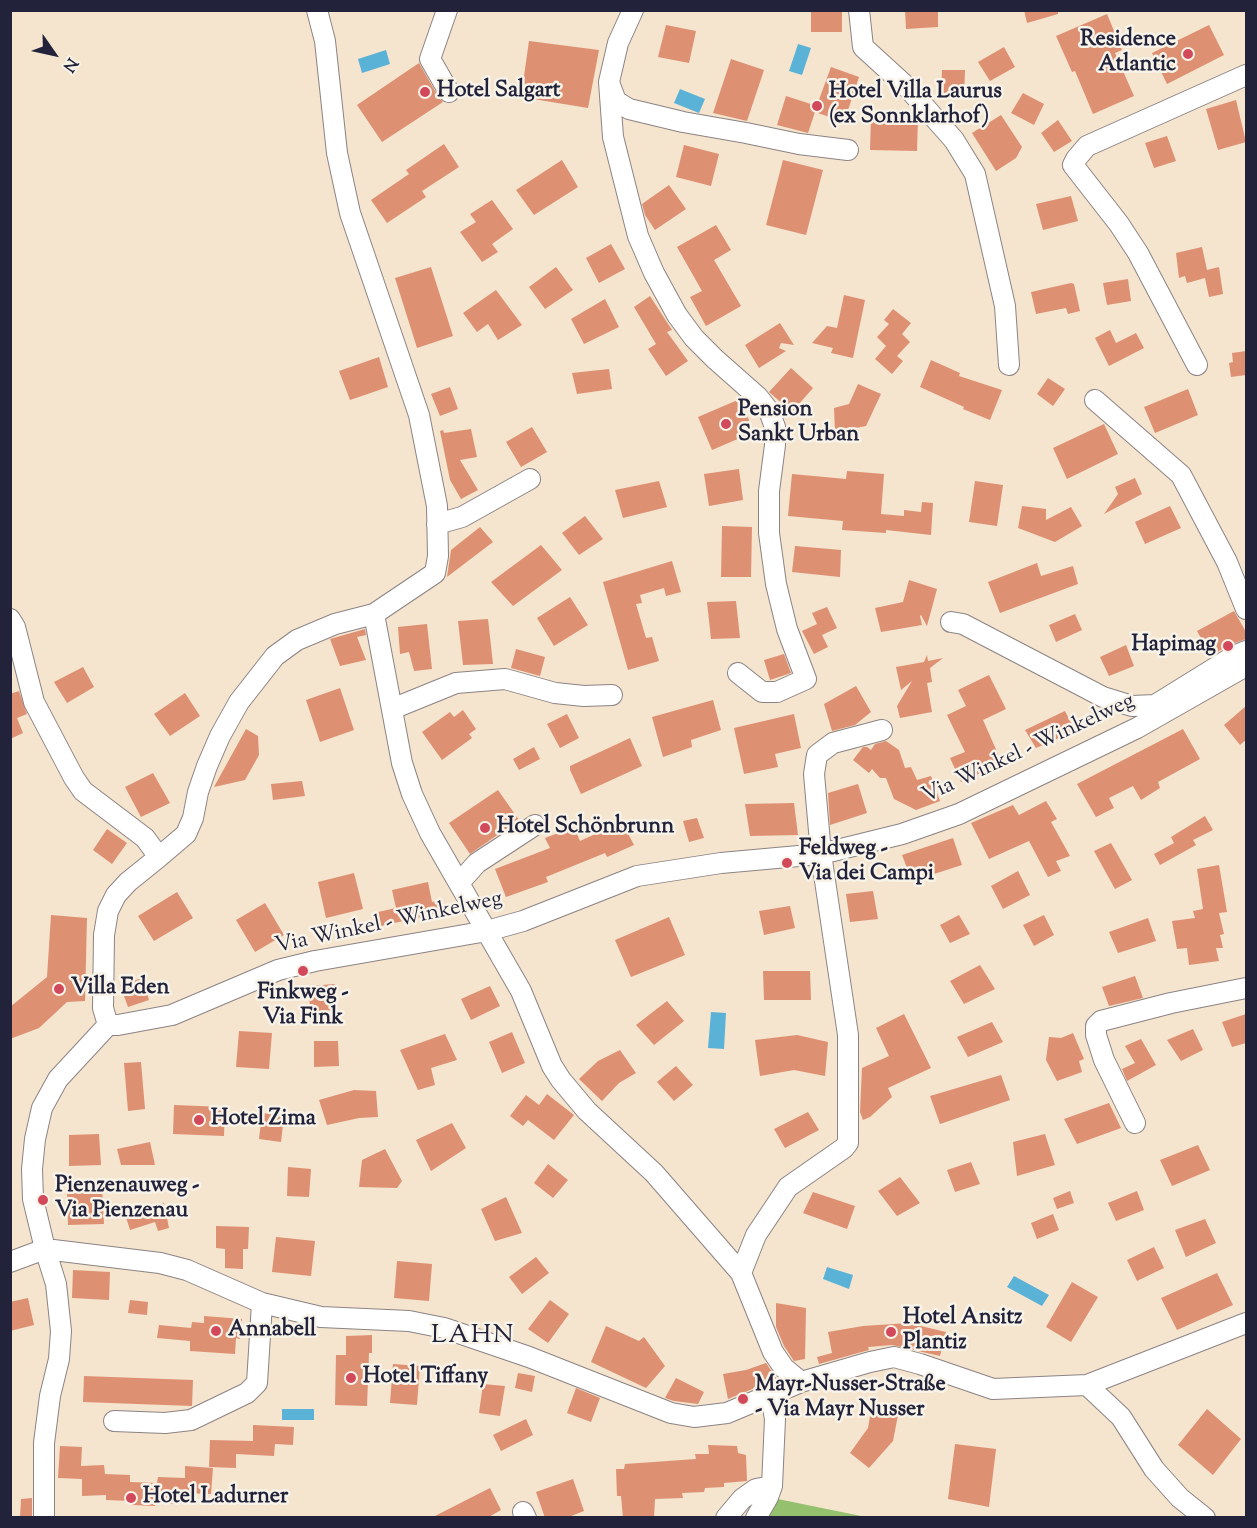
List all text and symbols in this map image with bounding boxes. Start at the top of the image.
north arrow [24,24,84,84]
place label: Residence Atlantic [1080,28,1176,80]
marker: Residence Atlantic [1181,47,1195,61]
text: N [56,53,82,76]
place label: Hotel Salgart [437,79,560,105]
place label: Hotel Villa Laurus (ex Sonnklarhof) [829,80,1002,132]
marker: Hotel Salgart [418,85,432,99]
marker: Hotel Villa Laurus (ex Sonnklarhof) [810,99,824,113]
place label: Pension Sankt Urban [738,398,859,450]
marker: Pension Sankt Urban [719,417,733,431]
place label: Hapimag [1131,633,1216,659]
marker: Hapimag [1221,639,1235,653]
street label: Via Winkel - Winkelweg [919,689,1139,811]
place label: Hotel Schönbrunn [497,815,674,841]
marker: Hotel Schönbrunn [478,821,492,835]
place label: Feldweg - Via dei Campi [799,837,934,888]
marker: Feldweg - Via dei Campi [780,856,794,870]
street label: Via Winkel - Winkelweg [273,887,505,961]
marker: Finkweg - Via Fink [296,964,310,978]
place label: Villa Eden [71,976,170,1002]
place label: Finkweg - Via Fink [257,981,349,1032]
marker: Villa Eden [52,982,66,996]
place label: Hotel Zima [211,1107,316,1133]
marker: Hotel Zima [192,1113,206,1127]
place label: Pienzenauweg - Via Pienzenau [55,1174,200,1226]
marker: Pienzenauweg - Via Pienzenau [36,1193,50,1207]
place label: Hotel Ansitz Plantiz [903,1306,1022,1358]
place label: Annabell [228,1318,316,1344]
district label: LAHN [431,1322,515,1354]
marker: Annabell [209,1324,223,1338]
marker: Hotel Ansitz Plantiz [884,1325,898,1339]
place label: Hotel Tiffany [363,1365,488,1391]
marker: Hotel Tiffany [344,1371,358,1385]
place label: Mayr-Nusser-Straße - Via Mayr Nusser [755,1373,946,1424]
marker: Mayr-Nusser-Straße - Via Mayr Nusser [736,1392,750,1406]
place label: Hotel Ladurner [143,1485,288,1511]
marker: Hotel Ladurner [124,1491,138,1505]

